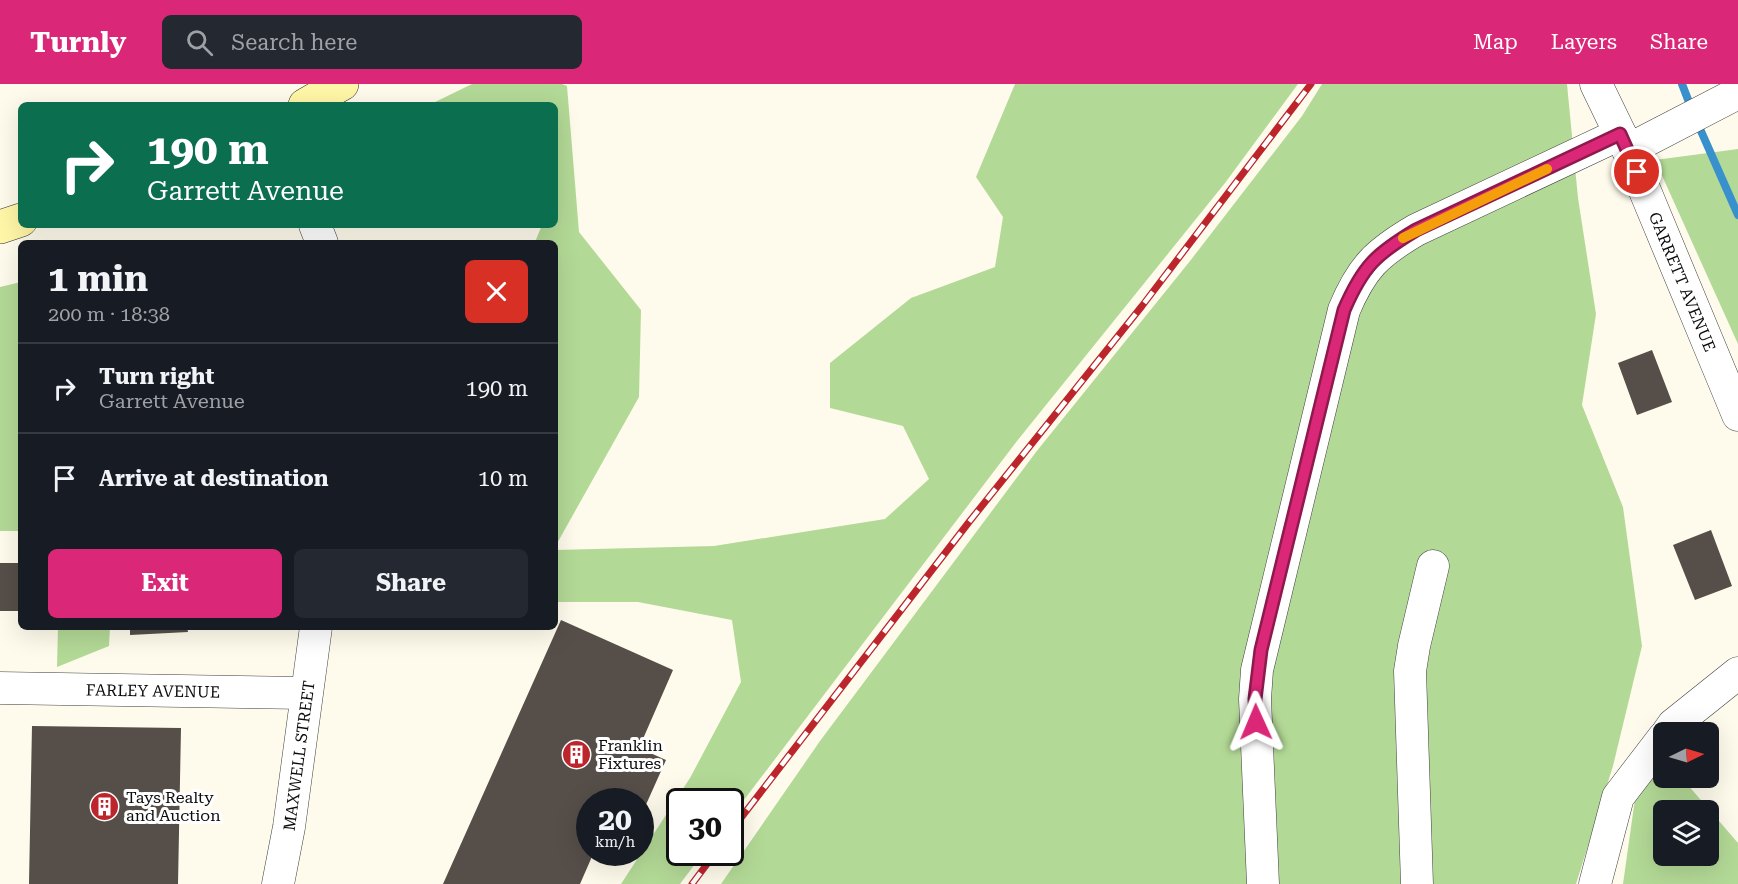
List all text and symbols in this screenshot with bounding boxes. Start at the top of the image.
search box [162,15,582,69]
text: Turnly [30,26,126,59]
icon: search [183,26,216,59]
text: Search here [231,30,357,55]
text: Map [1473,30,1518,54]
text: Layers [1551,30,1617,54]
text: Share [1650,30,1708,54]
text: 190 m [147,125,269,174]
icon: right [48,126,126,204]
pin [1611,146,1662,197]
icon: arrive [1620,155,1653,188]
text: Garrett Avenue [147,175,344,207]
street label: GARRETT AVENUE [1645,209,1720,355]
text: 1 min [48,258,148,300]
button: close [465,260,528,323]
text: 200 m · 18:38 [48,302,170,326]
text: Turn right [99,364,214,389]
icon: right [48,372,81,405]
text: 190 m [465,376,528,401]
text: Garrett Avenue [99,389,245,413]
icon: arrive [48,462,81,495]
text: Arrive at destination [99,466,328,491]
text: 10 m [478,466,528,491]
button: Exit [48,549,282,618]
button: Share [294,549,528,618]
street label: MAXWELL STREET [280,679,319,832]
street label: FARLEY AVENUE [86,680,220,702]
position arrow [1224,690,1288,754]
north arrow [1653,722,1719,788]
map controls [1653,722,1719,866]
place label: Franklin Fixtures [598,736,663,773]
building icon: Franklin Fixtures [561,738,593,770]
place label: Tays Realty and Auction [126,788,220,825]
speed limit sign: 30 [666,788,744,866]
building icon: Tays Realty and Auction [89,790,121,822]
button: layers [1653,800,1719,866]
text: 20 [598,802,632,837]
text: km/h [595,833,635,851]

